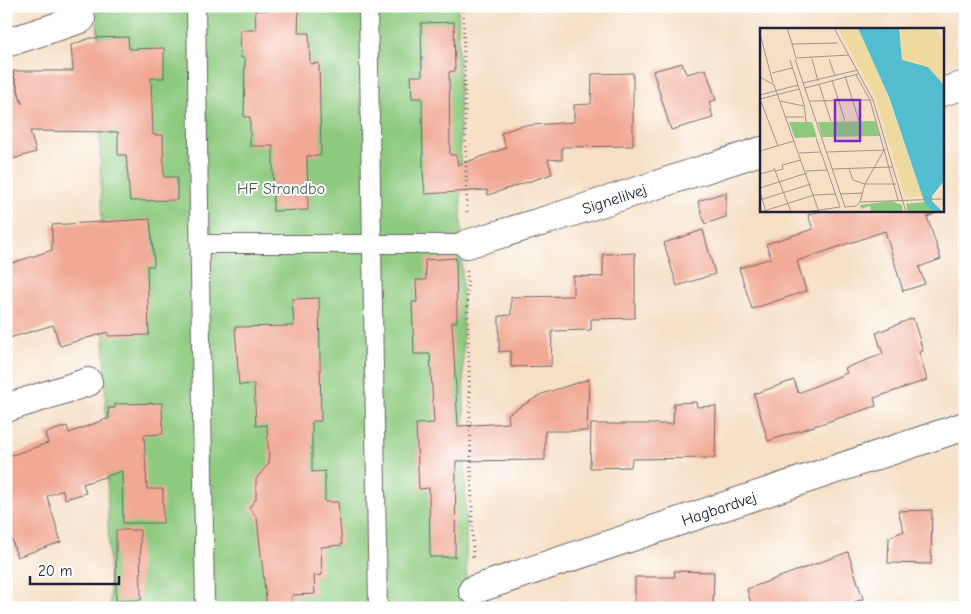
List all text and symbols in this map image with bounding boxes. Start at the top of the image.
inset map [760,28,944,211]
park label: HF Strandbo [237,180,325,198]
street label: Signelilvej [580,181,649,218]
street label: Hagbardvej [679,488,759,530]
scale bar [30,554,119,586]
text: 20 m [38,562,72,580]

